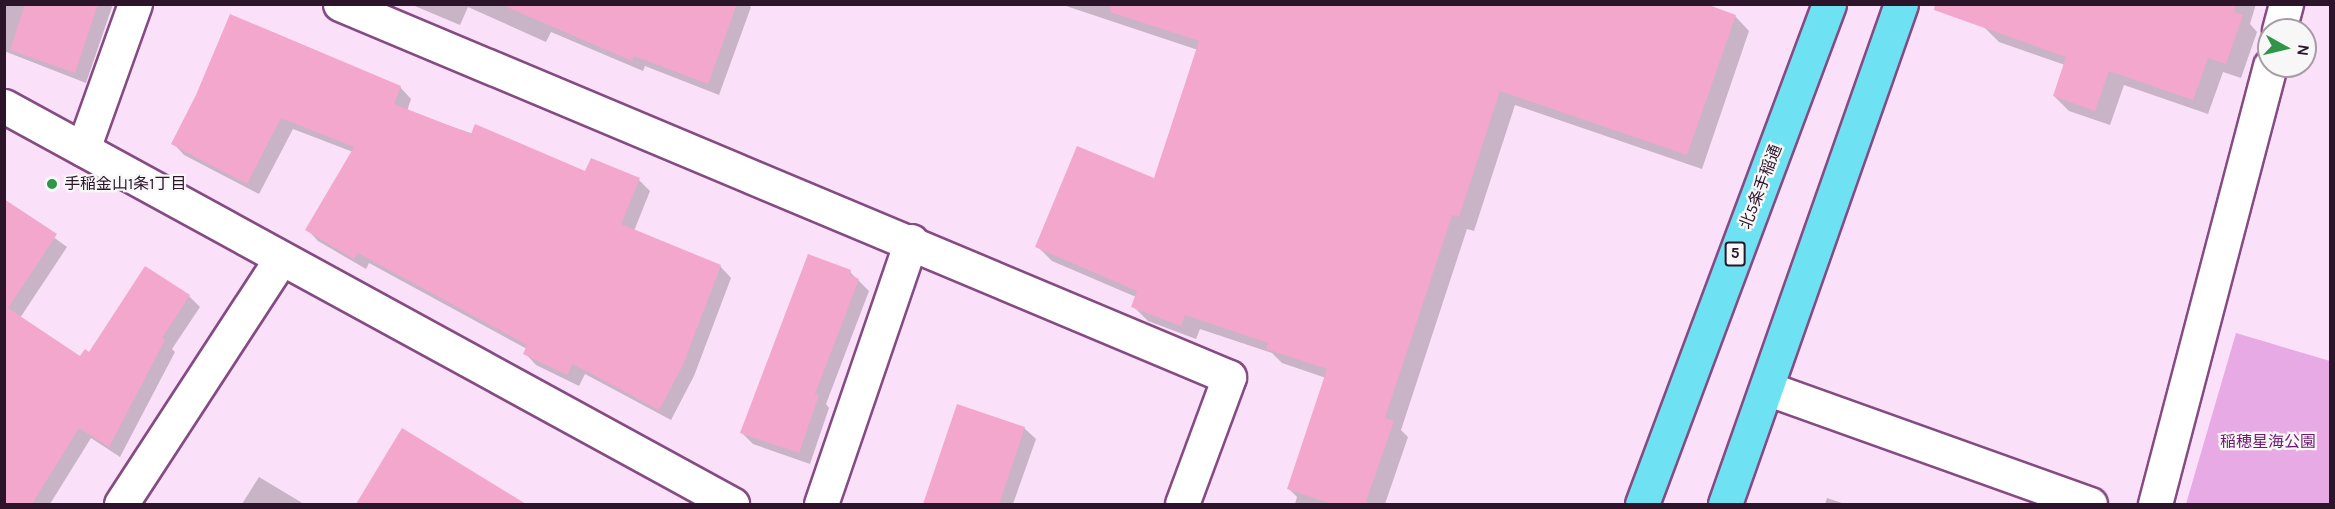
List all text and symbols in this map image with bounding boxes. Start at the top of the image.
north arrow [2257,18,2317,78]
text: N [2293,43,2314,57]
street label: 北5条手稲通 [1736,142,1786,232]
place label: 手稲金山1条1丁目 [64,174,187,194]
marker: 手稲金山1条1丁目 [45,177,59,191]
road number: 5 [1724,242,1746,266]
park label: 稲穂星海公園 [2220,432,2316,452]

